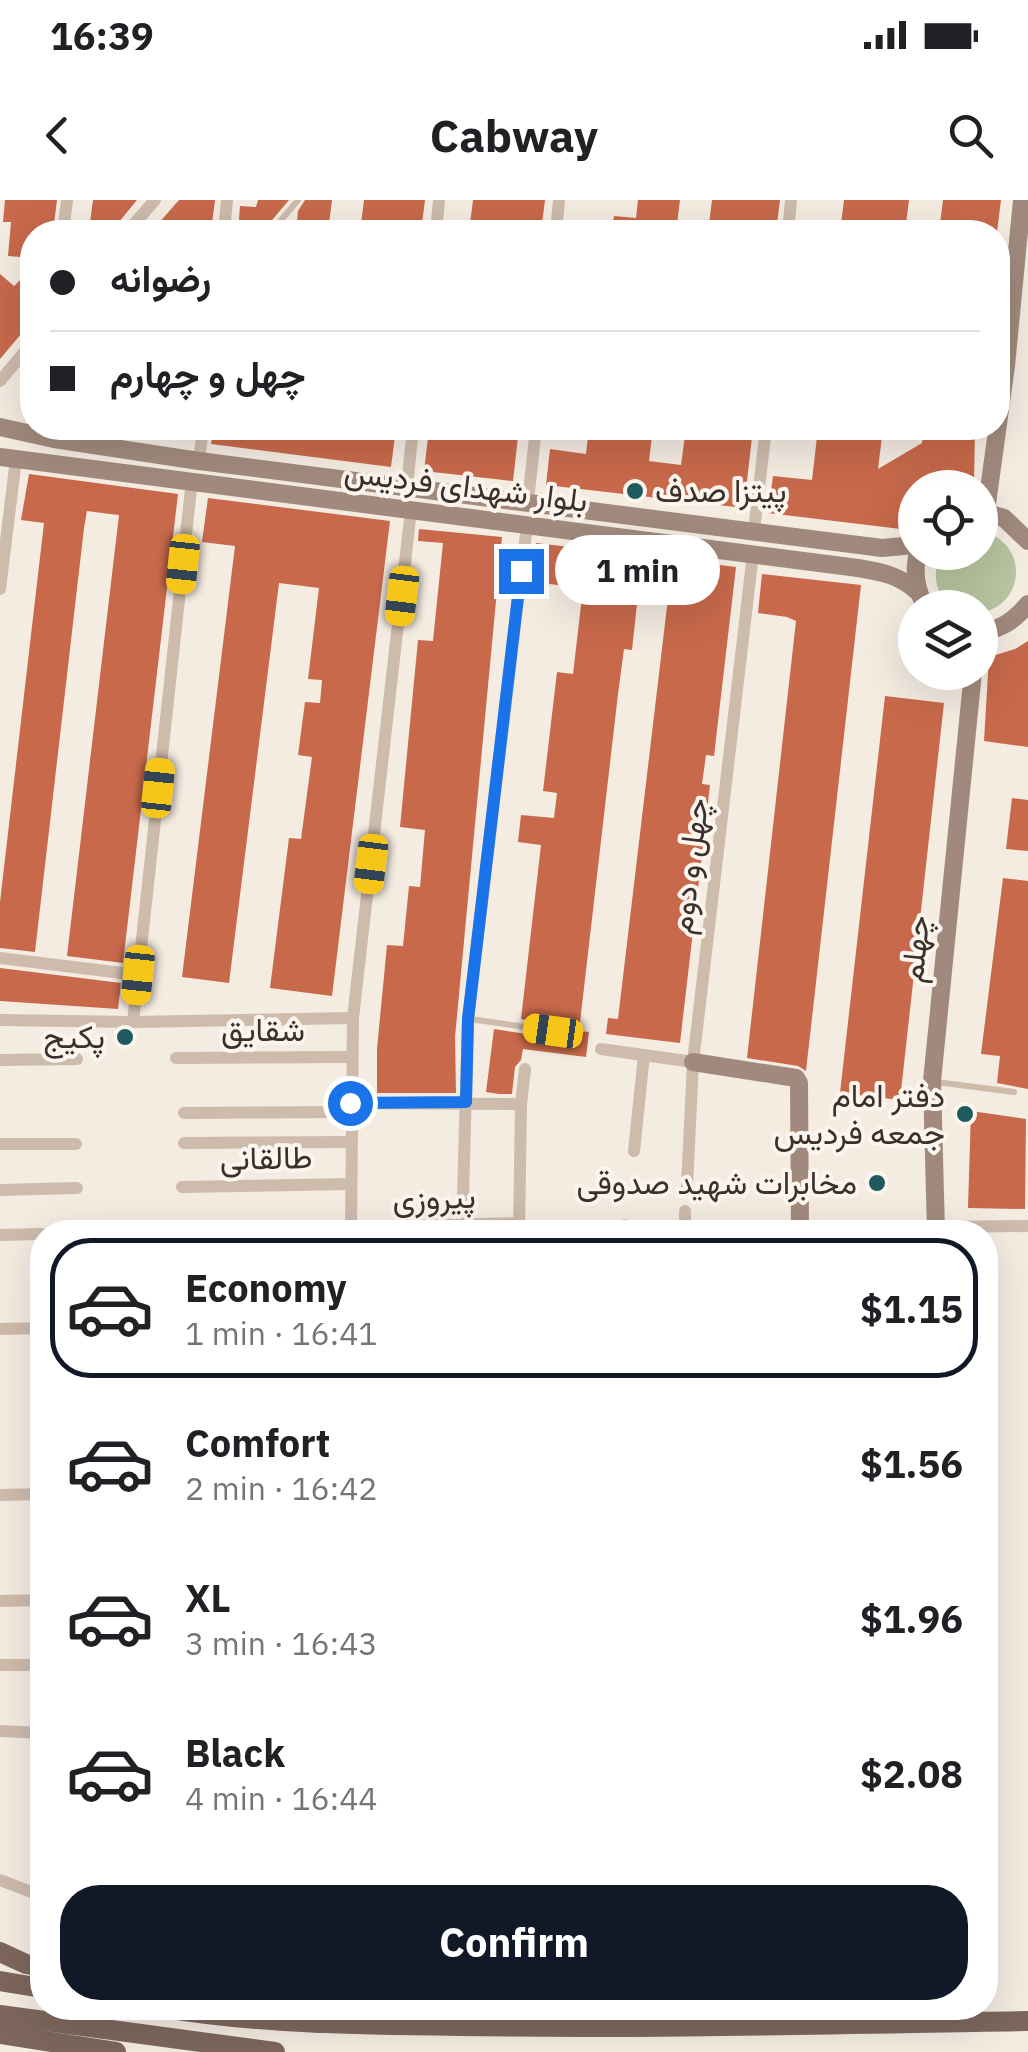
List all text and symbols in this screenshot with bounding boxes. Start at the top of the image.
text: 16:39 [50,11,154,60]
text: Cabway [430,106,598,164]
icon: back [30,108,85,163]
icon: search [943,108,998,163]
text: رضوانه [110,253,211,302]
text: چهل و چهارم [110,349,306,398]
street label: بلوار شهدای فردیس [342,449,590,521]
place label: پیتزا صدف [655,469,787,513]
map controls [898,470,998,690]
button: locate [898,470,998,570]
marker: پیتزا صدف [624,480,646,502]
car [165,533,201,595]
callout: 1 min [556,536,721,606]
route end [499,549,544,594]
text: 1 min [596,549,679,591]
car [383,564,421,628]
button: layers [898,590,998,690]
car [140,757,176,819]
street label: چهل و دوم [659,795,719,937]
car [352,832,390,896]
street label: چهلم [890,913,940,985]
car [120,944,156,1006]
street label: شقایق [221,1008,305,1050]
car [521,1012,585,1050]
place label: پکیج [43,1015,105,1059]
marker: پکیج [114,1026,136,1048]
place label: دفتر امام جمعه فردیس [773,1074,945,1153]
route start [328,1081,373,1126]
marker: دفتر امام جمعه فردیس [954,1103,976,1125]
street label: طالقانی [219,1135,313,1179]
place label: مخابرات شهید صدوقی [576,1161,857,1203]
marker: مخابرات شهید صدوقی [866,1172,888,1194]
street label: پیروزی [392,1175,476,1221]
icon: car [65,1263,155,1353]
text: Economy [185,1263,347,1312]
text: $1.15 [860,1284,963,1333]
text: 1 min · 16:41 [185,1312,378,1354]
icon: car [65,1418,155,1508]
text: Comfort [185,1418,330,1467]
text: $1.56 [860,1439,963,1488]
text: 2 min · 16:42 [185,1467,378,1509]
icon: car [65,1573,155,1663]
text: XL [185,1573,231,1622]
text: $1.96 [860,1594,963,1643]
text: 3 min · 16:43 [185,1622,378,1664]
icon: car [65,1728,155,1818]
text: Black [185,1728,285,1777]
text: $2.08 [860,1749,963,1798]
text: 4 min · 16:44 [185,1777,378,1819]
button: Confirm [60,1885,968,2000]

